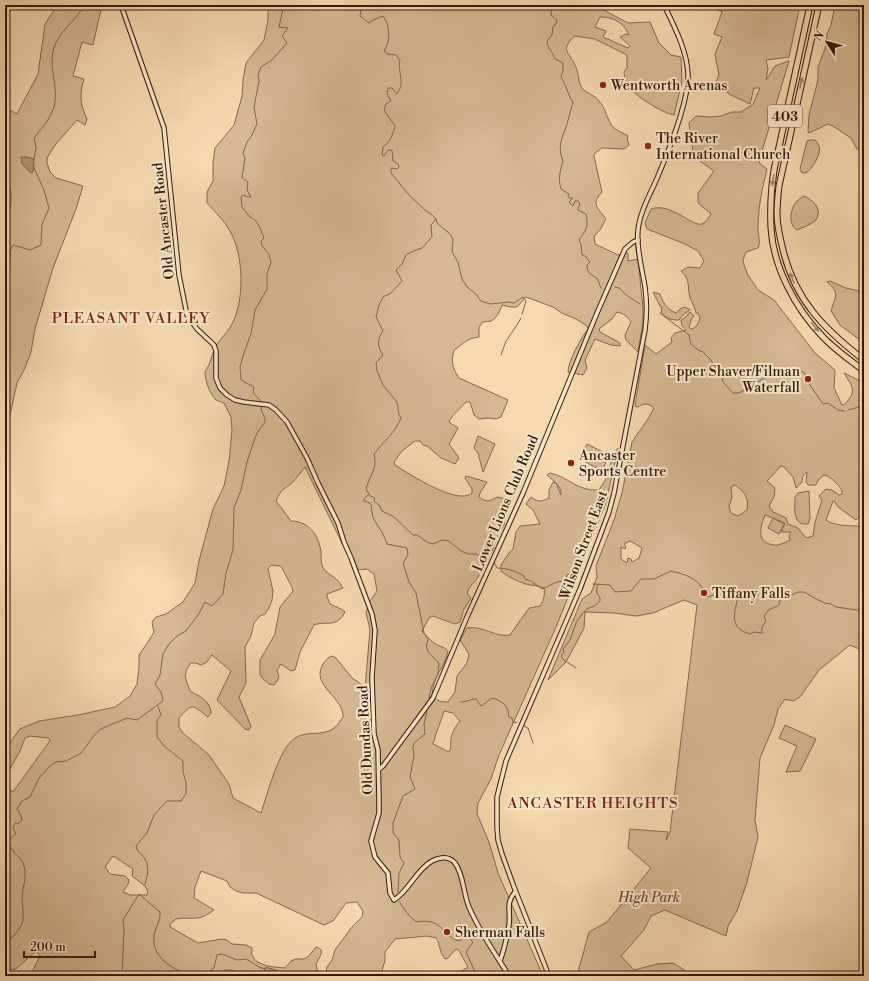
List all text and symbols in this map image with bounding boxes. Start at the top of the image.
north arrow [807,22,847,62]
text: N [812,29,828,44]
place label: Wentworth Arenas [610,77,728,95]
one-way arrow [799,77,805,89]
marker: Wentworth Arenas [598,80,608,90]
road number: 403 [768,105,802,127]
place label: The River International Church [656,130,791,164]
marker: The River International Church [643,141,653,151]
street label: Old Ancaster Road [149,161,179,280]
one-way arrow [770,174,776,186]
one-way arrow [789,273,795,284]
district label: PLEASANT VALLEY [52,309,211,328]
one-way arrow [810,322,819,333]
place label: Upper Shaver/Filman Waterfall [666,363,801,397]
marker: Upper Shaver/Filman Waterfall [803,374,813,384]
street label: Lower Lions Club Road [469,432,543,574]
place label: Ancaster Sports Centre [578,447,666,481]
marker: Ancaster Sports Centre [566,458,576,468]
street label: Wilson Street East [555,488,612,603]
place label: Tiffany Falls [712,585,790,603]
marker: Tiffany Falls [699,588,709,598]
street label: Old Dundas Road [354,685,378,795]
district label: ANCASTER HEIGHTS [506,794,679,813]
park label: High Park [617,889,680,907]
place label: Sherman Falls [455,924,545,942]
marker: Sherman Falls [442,927,452,937]
scale bar [24,933,95,959]
text: 200 m [30,940,66,955]

